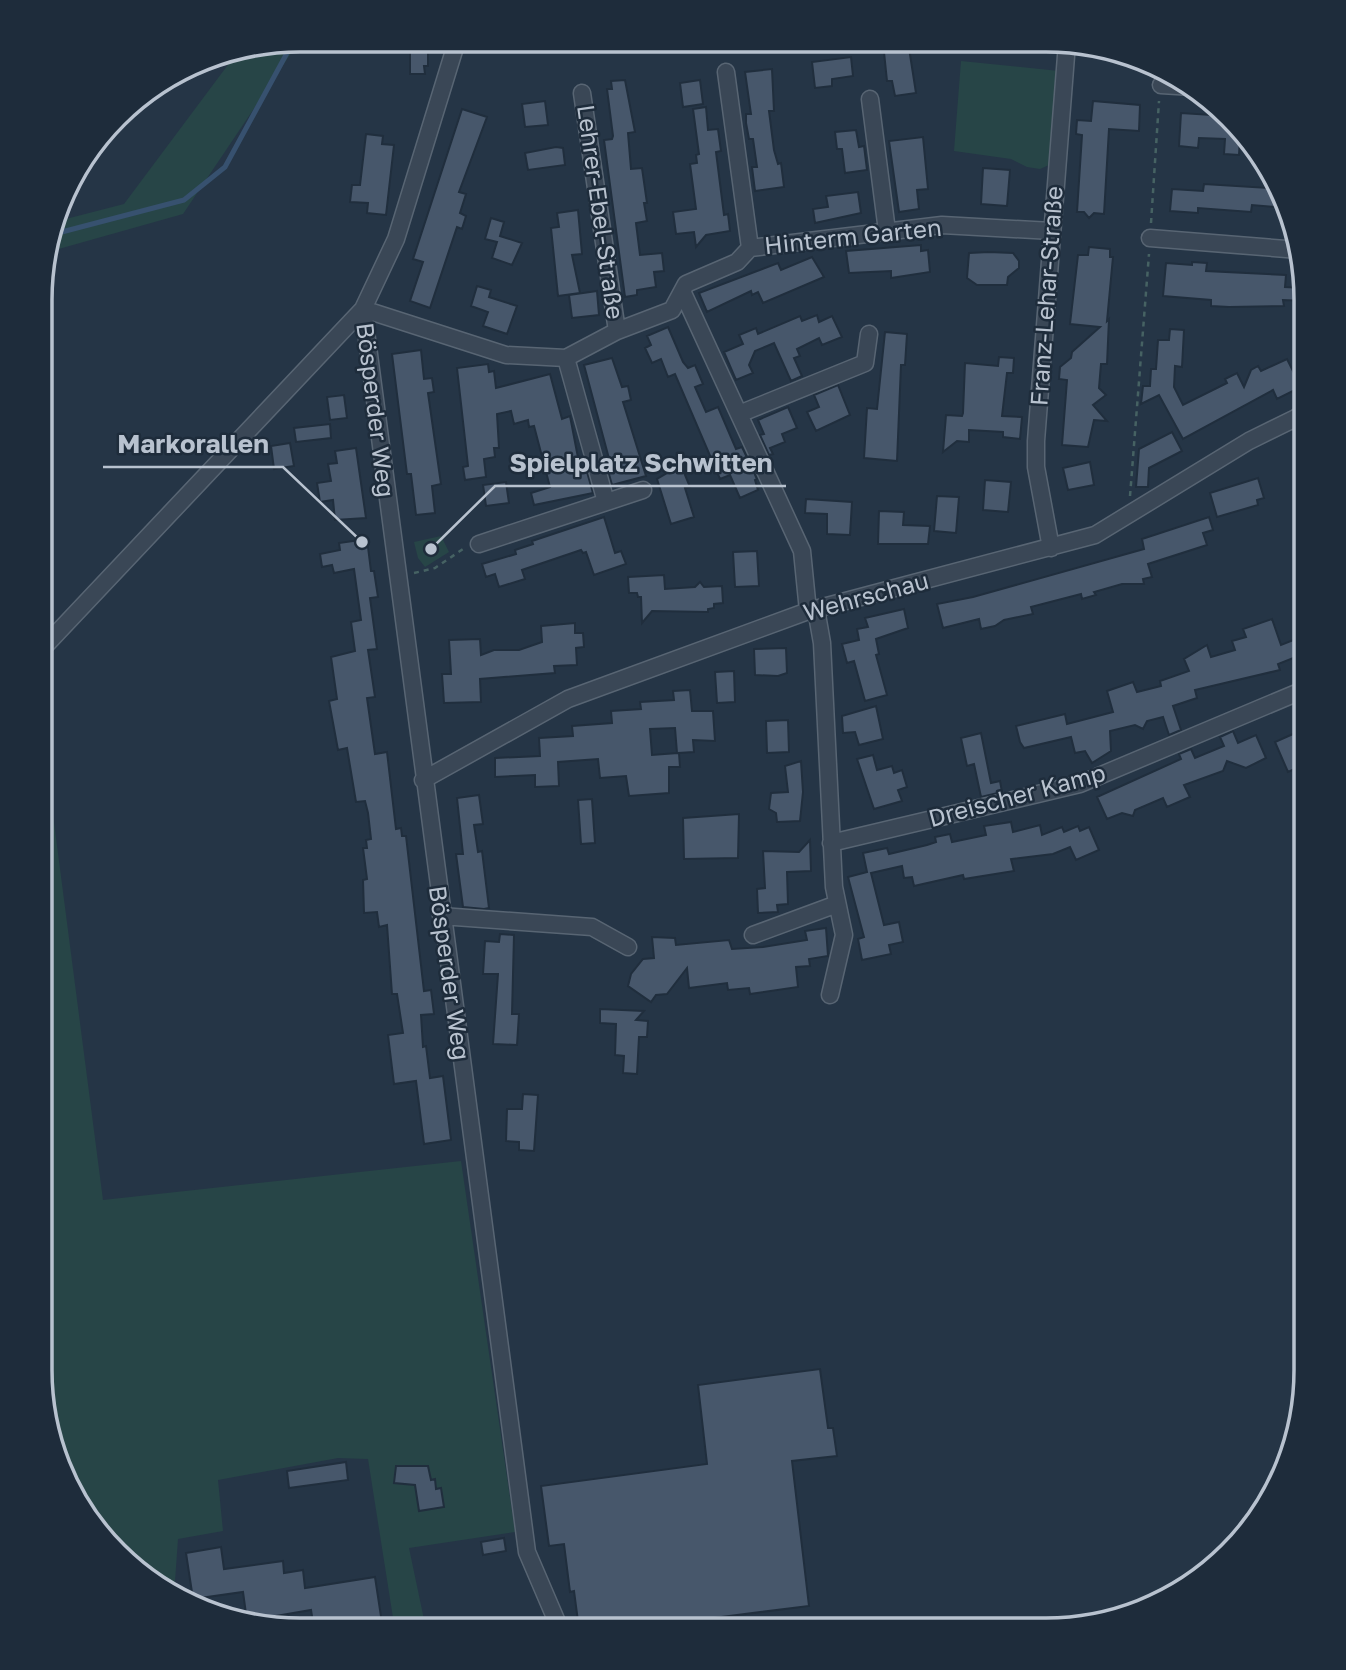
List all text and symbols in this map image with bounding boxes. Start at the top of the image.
street label: Lehrer-Ebel-Straße [572,103,631,321]
street label: Franz-Lehar-Straße [1023,185,1068,407]
street label: Hinterm Garten [763,212,943,259]
street label: Bösperder Weg [351,321,402,499]
callout: Markorallen [103,420,283,467]
text: Markorallen [117,428,269,459]
callout: Spielplatz Schwitten [495,439,786,486]
text: Spielplatz Schwitten [509,447,773,478]
street label: Wehrschau [800,565,932,626]
street label: Dreischer Kamp [925,757,1108,832]
street label: Bösperder Weg [424,884,477,1062]

